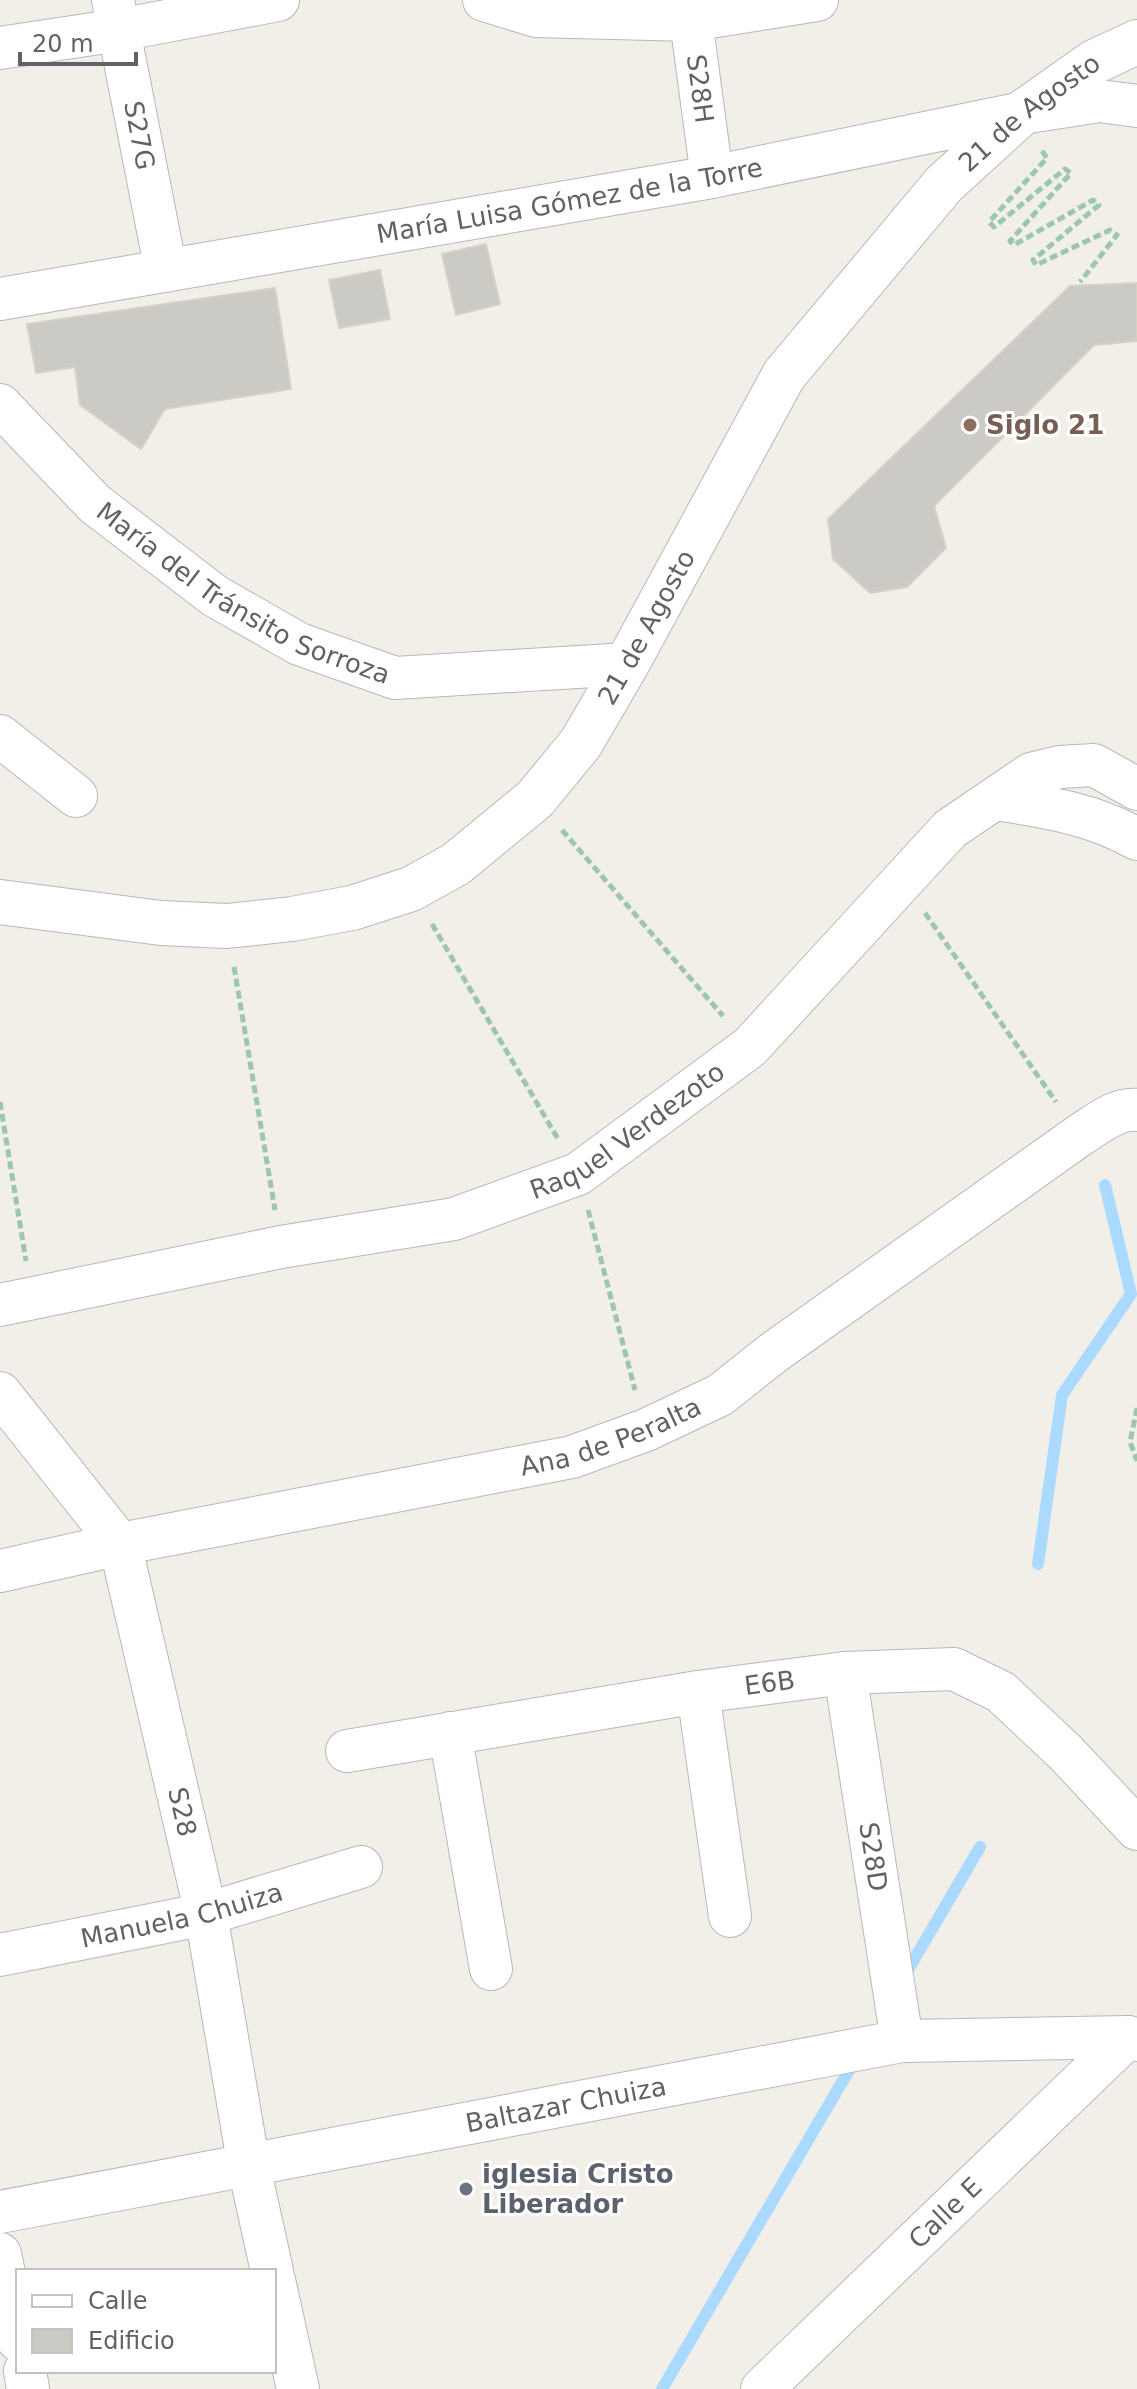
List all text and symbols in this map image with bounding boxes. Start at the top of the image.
scale bar [20,16,136,66]
text: 20 m [32,30,94,58]
street label: 21 de Agosto [953,48,1106,178]
street label: S28H [681,53,720,125]
street label: S27G [118,98,161,173]
street label: María Luisa Gómez de la Torre [374,152,765,249]
place label: Siglo 21 [986,410,1104,440]
marker: Siglo 21 [961,416,979,434]
street label: María del Tránsito Sorroza [91,496,394,690]
street label: 21 de Agosto [592,545,701,710]
street label: Raquel Verdezoto [526,1056,730,1205]
street label: Ana de Peralta [518,1391,706,1482]
street label: E6B [742,1665,797,1701]
street label: S28 [162,1784,203,1840]
street label: S28D [853,1820,894,1894]
street label: Manuela Chuiza [78,1877,286,1954]
street label: Baltazar Chuiza [463,2071,669,2138]
place label: iglesia Cristo Liberador [482,2159,674,2219]
street label: Calle E [903,2171,988,2255]
marker: iglesia Cristo Liberador [457,2180,475,2198]
legend [16,2269,276,2373]
text: Calle [88,2287,148,2315]
text: Edificio [88,2327,175,2355]

